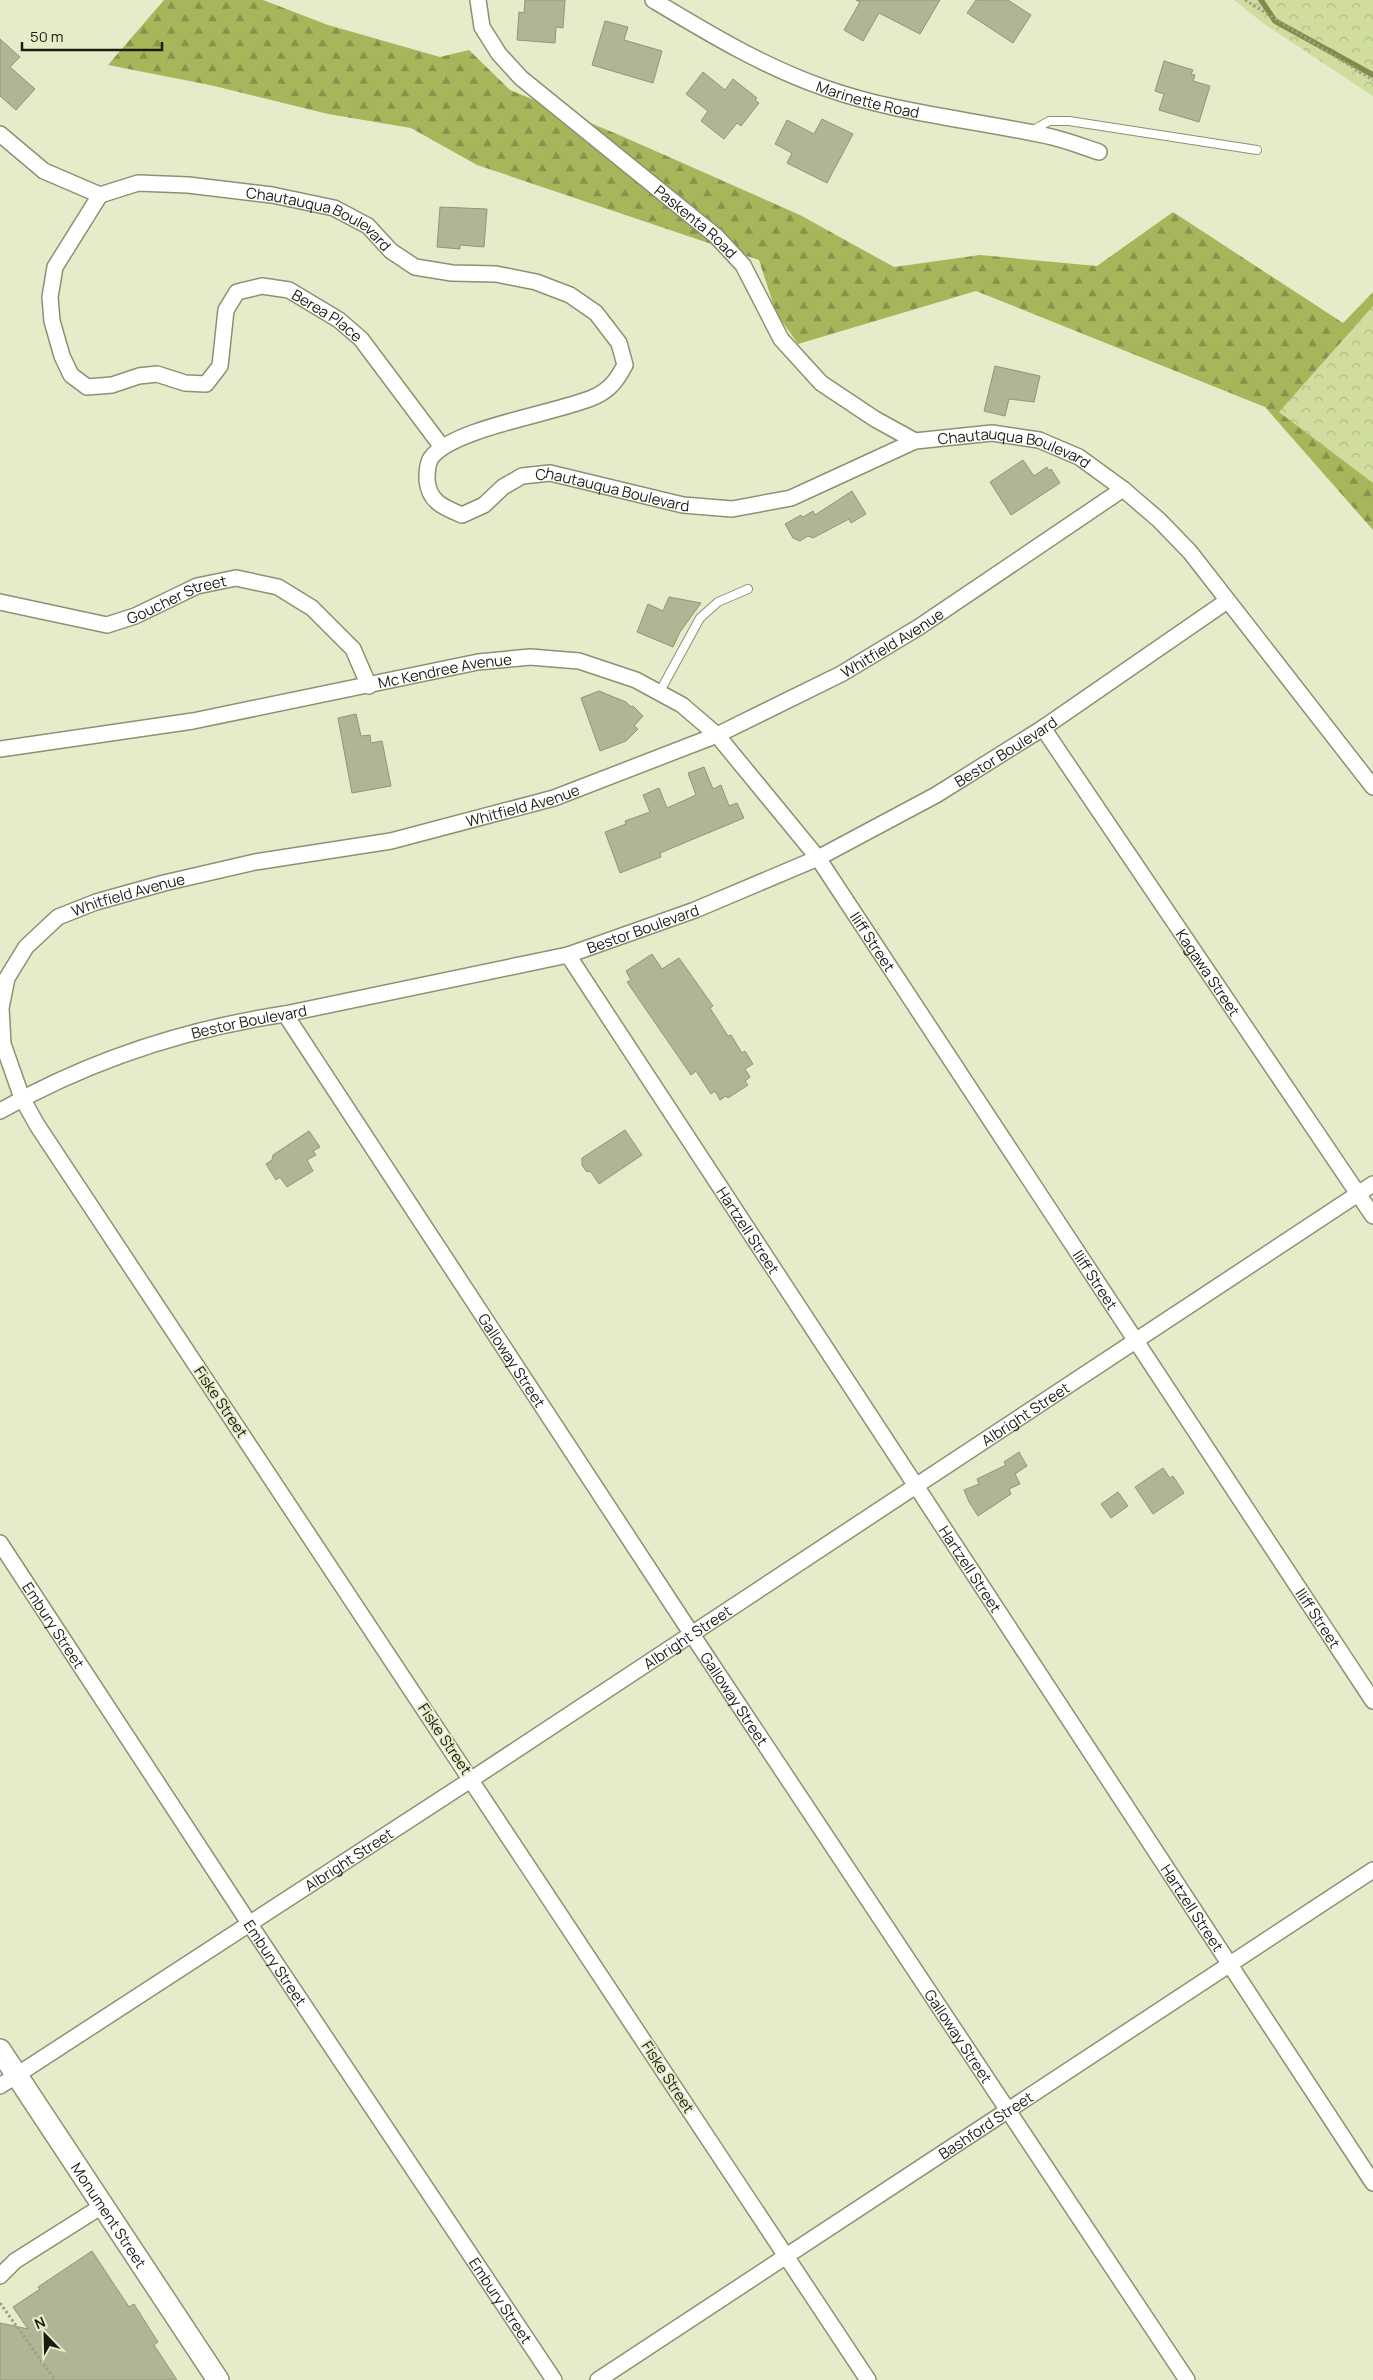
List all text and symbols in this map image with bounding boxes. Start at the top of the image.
scale bar [22,20,162,52]
text: 50 m [30,26,64,47]
street label: Marinette Road [813,75,921,123]
street label: Paskenta Road [650,180,742,263]
street label: Chautauqua Boulevard [245,182,396,255]
street label: Berea Place [288,284,367,346]
street label: Chautauqua Boulevard [937,422,1095,473]
street label: Chautauqua Boulevard [534,462,690,516]
street label: Goucher Street [124,570,228,629]
street label: Whitfield Avenue [837,603,948,682]
street label: Mc Kendree Avenue [376,648,513,693]
street label: Bestor Boulevard [950,711,1061,791]
street label: Whitfield Avenue [464,779,583,831]
street label: Whitfield Avenue [68,868,187,921]
street label: Bestor Boulevard [584,899,702,958]
street label: Iliff Street [846,907,900,975]
street label: Kagawa Street [1171,925,1245,1020]
street label: Bestor Boulevard [189,999,309,1043]
street label: Hartzell Street [712,1182,785,1278]
street label: Iliff Street [1068,1246,1123,1314]
street label: Galloway Street [474,1309,551,1411]
street label: Fiske Street [189,1362,253,1442]
street label: Albright Street [977,1377,1073,1450]
street label: Hartzell Street [934,1521,1007,1617]
street label: Embury Street [18,1578,90,1672]
street label: Iliff Street [1291,1584,1346,1652]
street label: Albright Street [639,1600,736,1674]
street label: Galloway Street [696,1648,773,1750]
street label: Fiske Street [413,1699,477,1779]
street label: Albright Street [300,1823,397,1896]
street label: Hartzell Street [1156,1860,1229,1955]
street label: Embury Street [239,1915,312,2010]
street label: Galloway Street [920,1985,997,2087]
street label: Fiske Street [637,2037,699,2117]
street label: Bashford Street [934,2086,1037,2164]
street label: Monument Street [67,2158,152,2272]
street label: Embury Street [465,2253,537,2348]
north arrow [20,2310,70,2360]
text: N [31,2312,48,2333]

